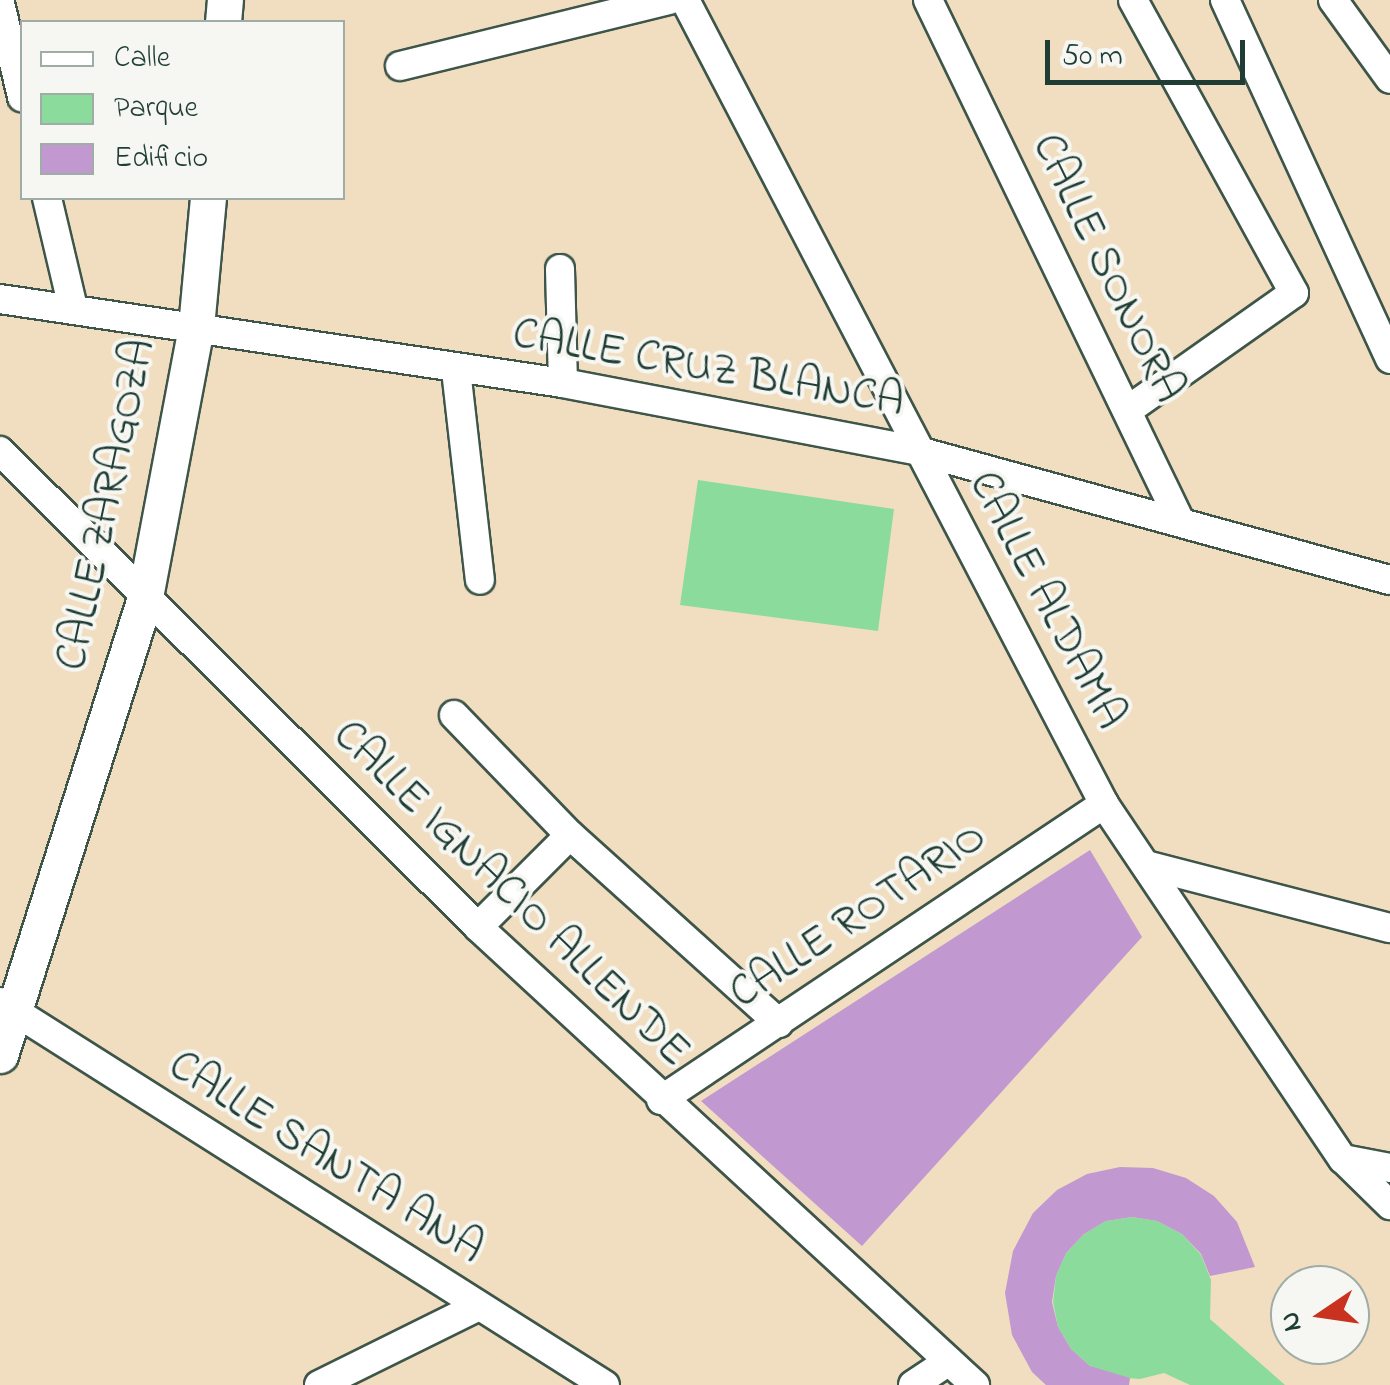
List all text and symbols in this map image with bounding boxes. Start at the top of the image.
legend [20,20,345,200]
scale bar [1050,20,1250,82]
text: 50 m [1062,35,1123,79]
text: Calle [114,37,170,81]
text: Parque [114,87,198,131]
street label: CALLE SONORA [1018,126,1194,412]
text: Edificio [114,137,208,181]
street label: CALLE CRUZ BLANCA [508,309,908,431]
street label: CALLE ZARAGOZA [46,334,170,676]
street label: CALLE ALDAMA [954,463,1136,739]
street label: CALLE IGNACIO ALLENDE [320,710,700,1080]
street label: CALLE ROTARIO [721,811,997,1023]
street label: CALLE SANTA ANA [157,1040,493,1278]
north arrow [1270,1265,1370,1365]
text: N [1270,1308,1314,1335]

